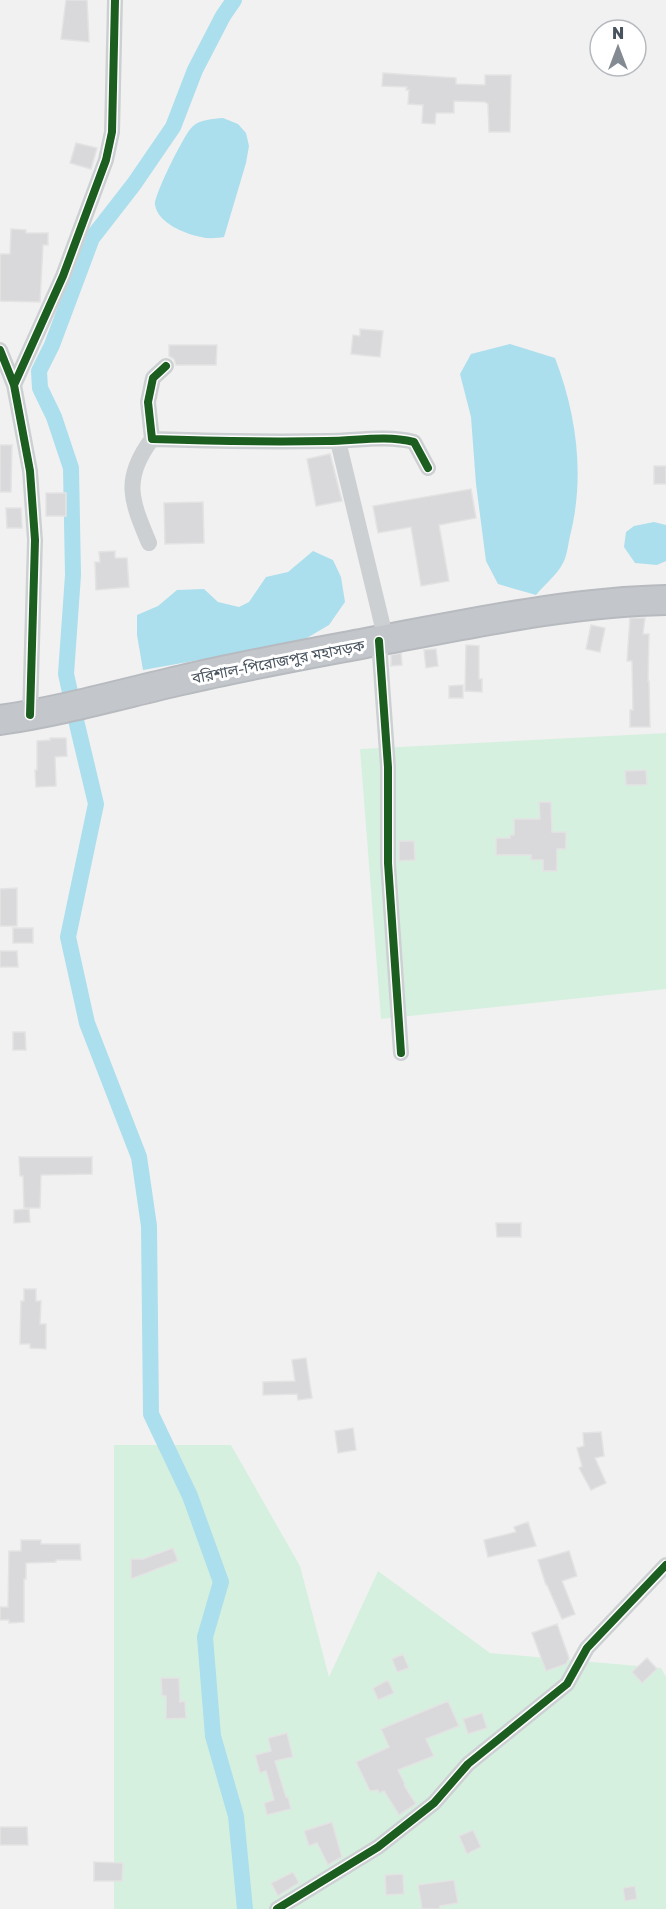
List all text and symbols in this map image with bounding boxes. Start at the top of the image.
north arrow [588,18,648,78]
text: N [612,23,624,43]
street label: বরিশাল-পিরোজপুর মহাসড়ক [189,635,367,688]

